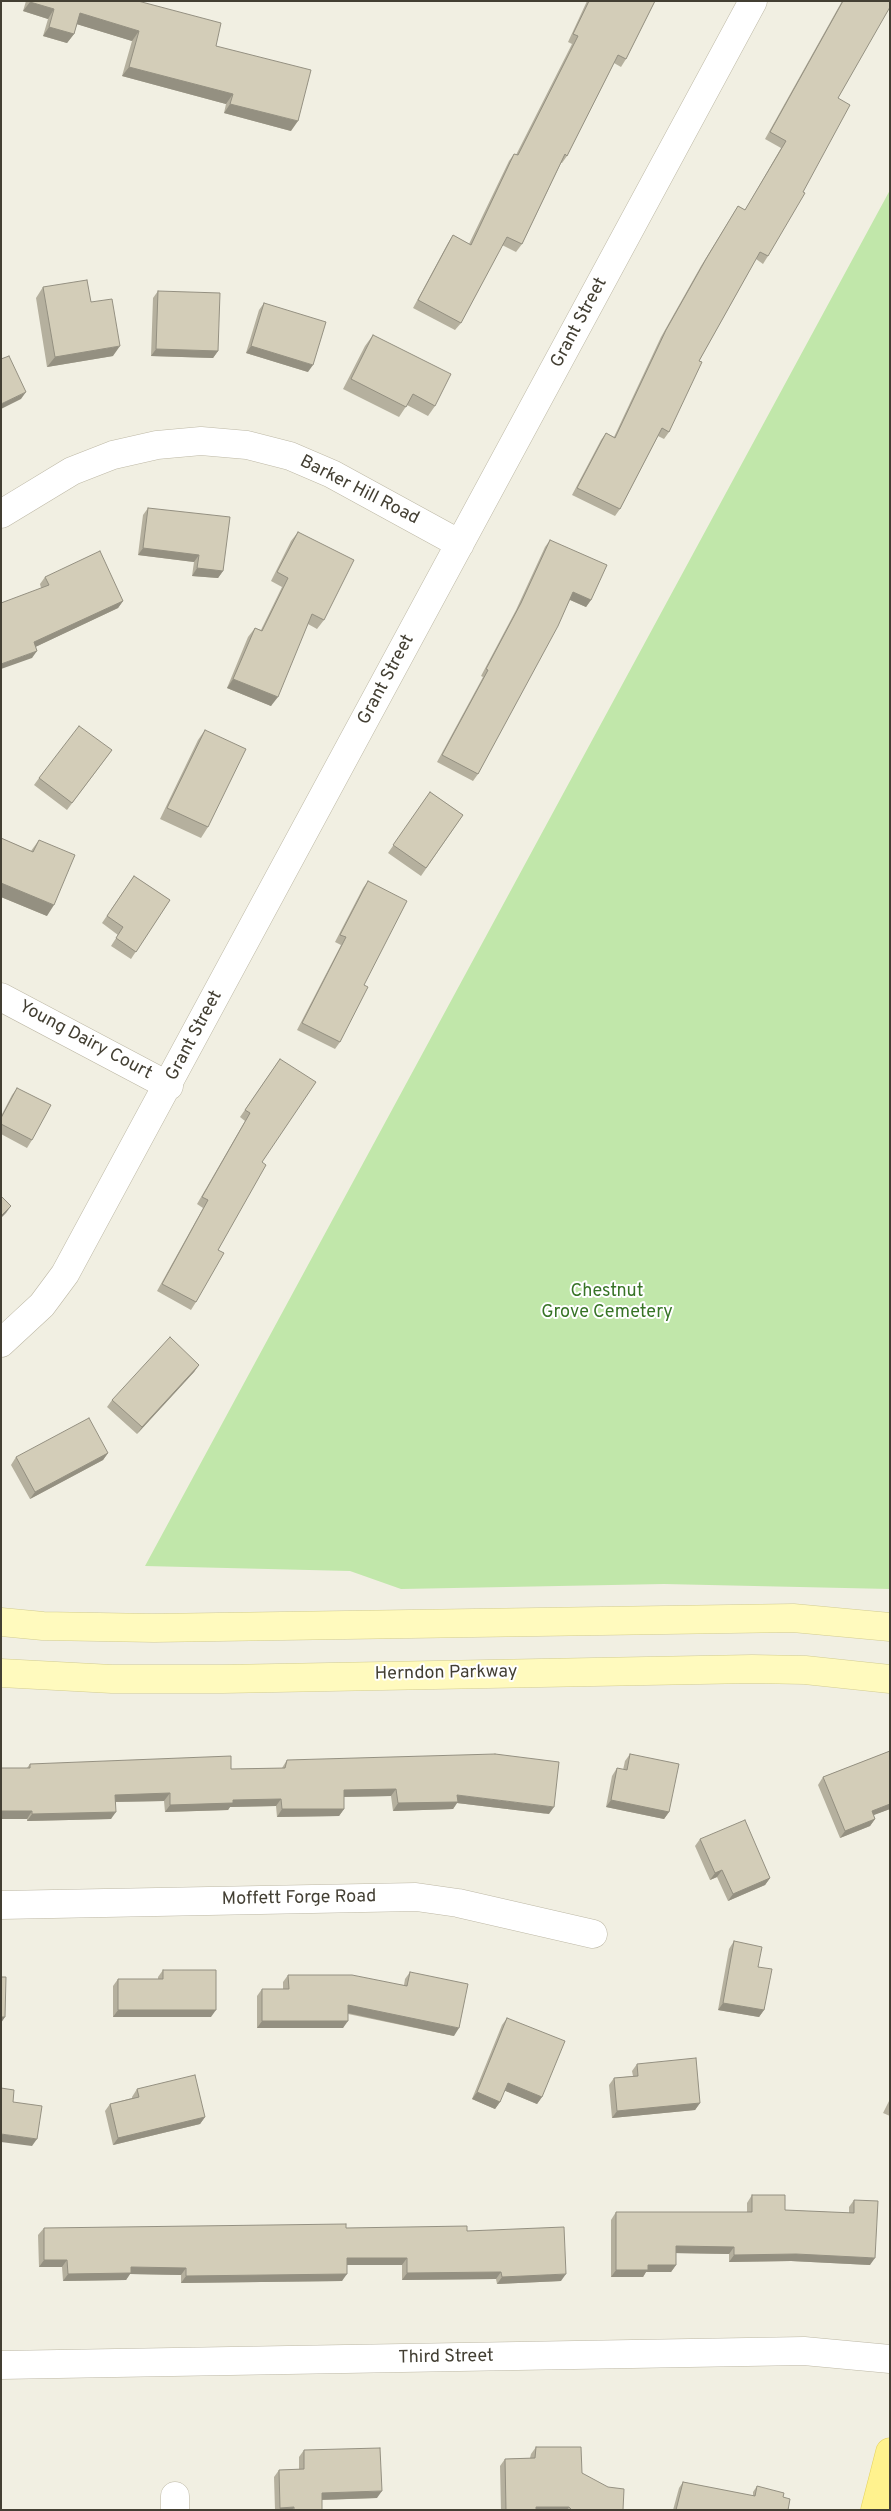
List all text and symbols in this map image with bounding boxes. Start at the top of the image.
street label: Grant Street [547,274,613,372]
street label: Barker Hill Road [296,452,422,530]
street label: Grant Street [354,631,420,729]
street label: Grant Street [162,987,228,1085]
street label: Young Dairy Court [15,997,155,1085]
park label: Chestnut Grove Cemetery [541,1281,673,1324]
street label: Herndon Parkway [374,1662,518,1686]
street label: Moffett Forge Road [222,1887,376,1911]
street label: Third Street [398,2346,494,2370]

